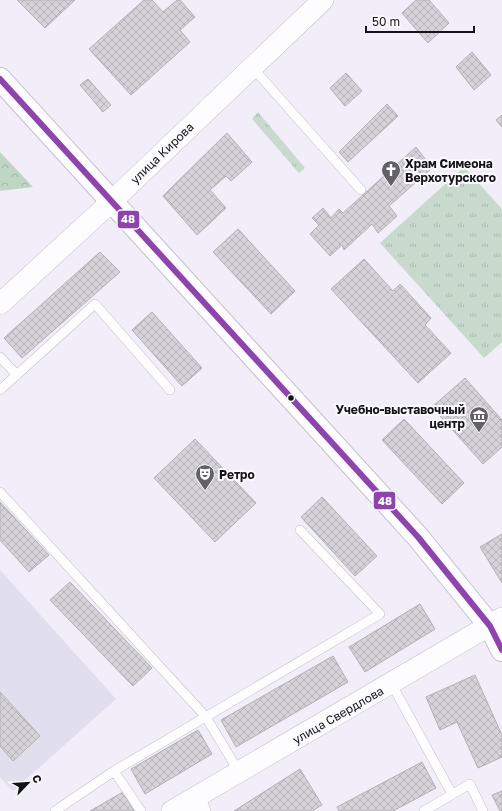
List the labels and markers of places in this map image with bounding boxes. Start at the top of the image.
place label: Храм Симеона Верхотурского [405,156,496,185]
church icon: Храм Симеона Верхотурского [380,159,402,187]
unlabelled marker [286,393,296,403]
place label: Учебно-выставочный центр [336,402,466,431]
museum icon: Учебно-выставочный центр [468,405,490,433]
theatre icon: Ретро [194,463,216,491]
place label: Ретро [219,467,255,482]

